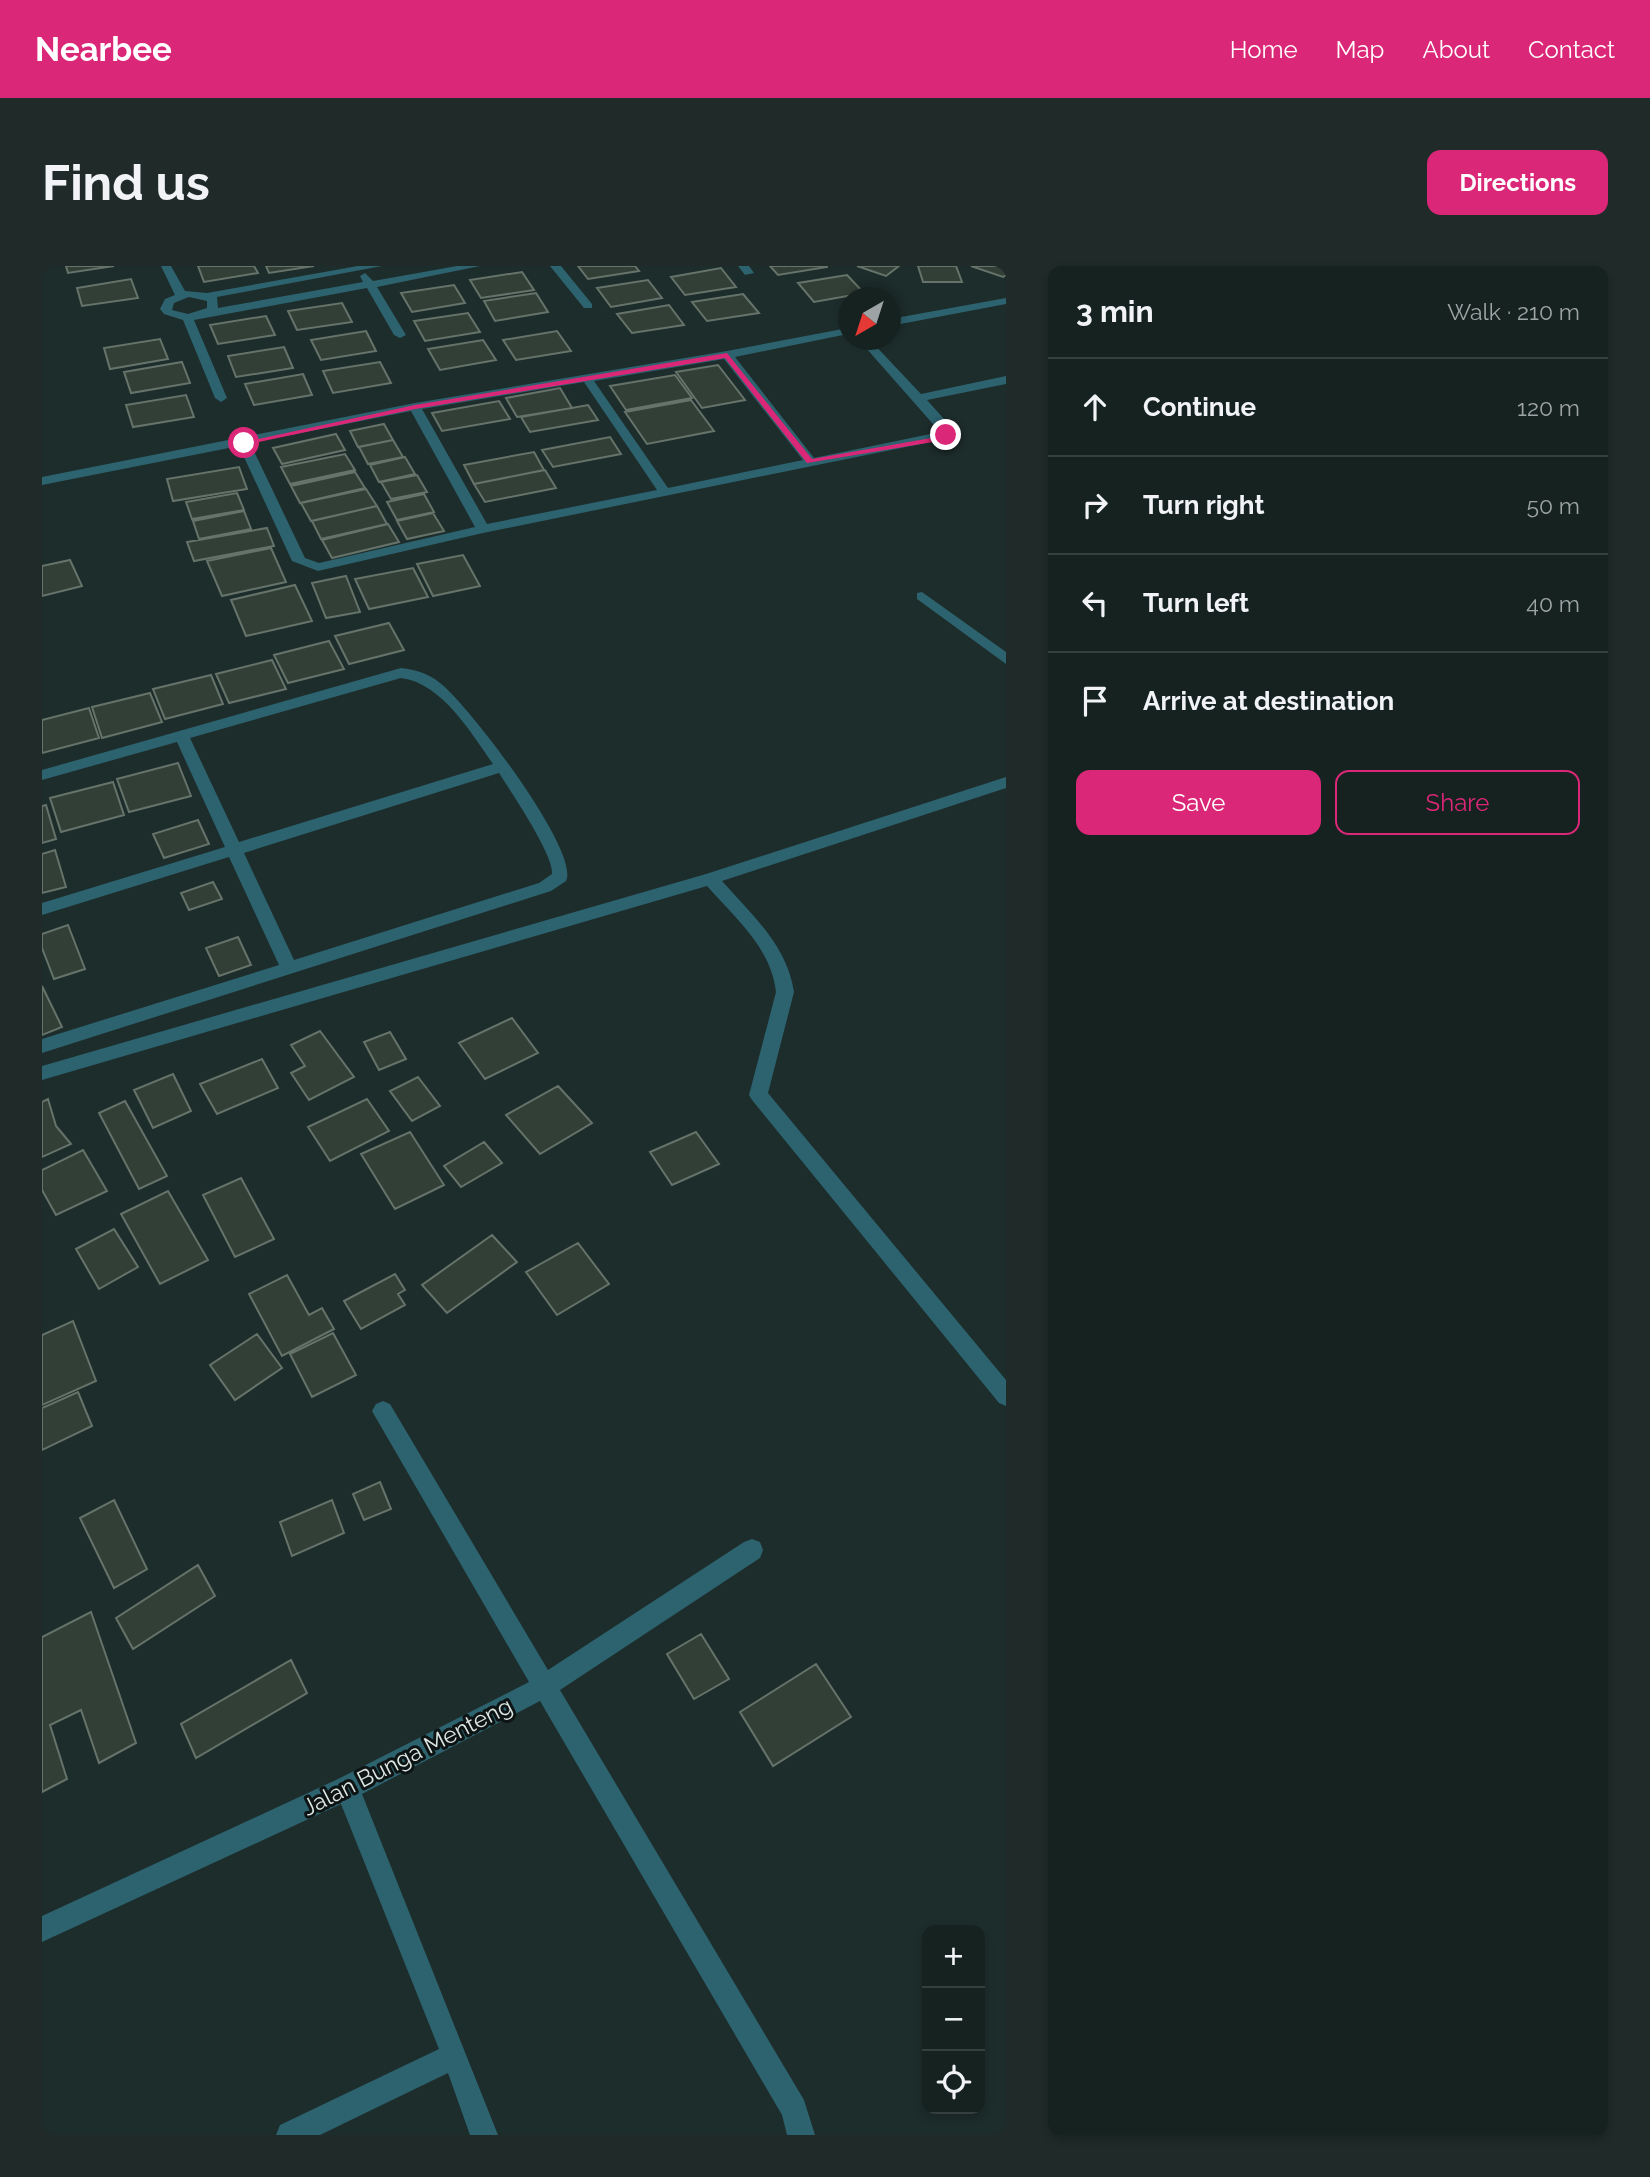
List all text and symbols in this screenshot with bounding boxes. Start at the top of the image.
text: Nearbee [35,30,172,69]
text: Home [1230,35,1298,64]
text: Map [1336,35,1384,64]
text: About [1422,35,1490,64]
text: Contact [1528,35,1615,64]
button: Directions [1427,150,1608,215]
text: Find us [42,154,210,211]
north arrow [838,287,901,350]
text: 3 min [1076,294,1154,329]
text: Walk · 210 m [1447,298,1580,325]
icon: ahead [1076,388,1114,426]
text: Continue [1143,392,1256,422]
text: 120 m [1517,394,1580,421]
route end [930,419,961,450]
route start [228,427,259,458]
icon: right [1076,486,1114,524]
text: Turn right [1143,490,1264,520]
text: 50 m [1526,492,1580,519]
icon: left [1076,584,1114,622]
text: Turn left [1143,588,1249,618]
text: 40 m [1526,590,1580,617]
icon: arrive [1076,682,1114,720]
text: Arrive at destination [1143,686,1394,716]
button: Save [1076,770,1321,835]
button: Share [1335,770,1580,835]
street label: Jalan Bunga Menteng [298,1691,516,1821]
map controls [922,1925,985,2114]
button: + [922,1925,985,1988]
button: − [922,1988,985,2051]
button: locate [922,2051,985,2114]

